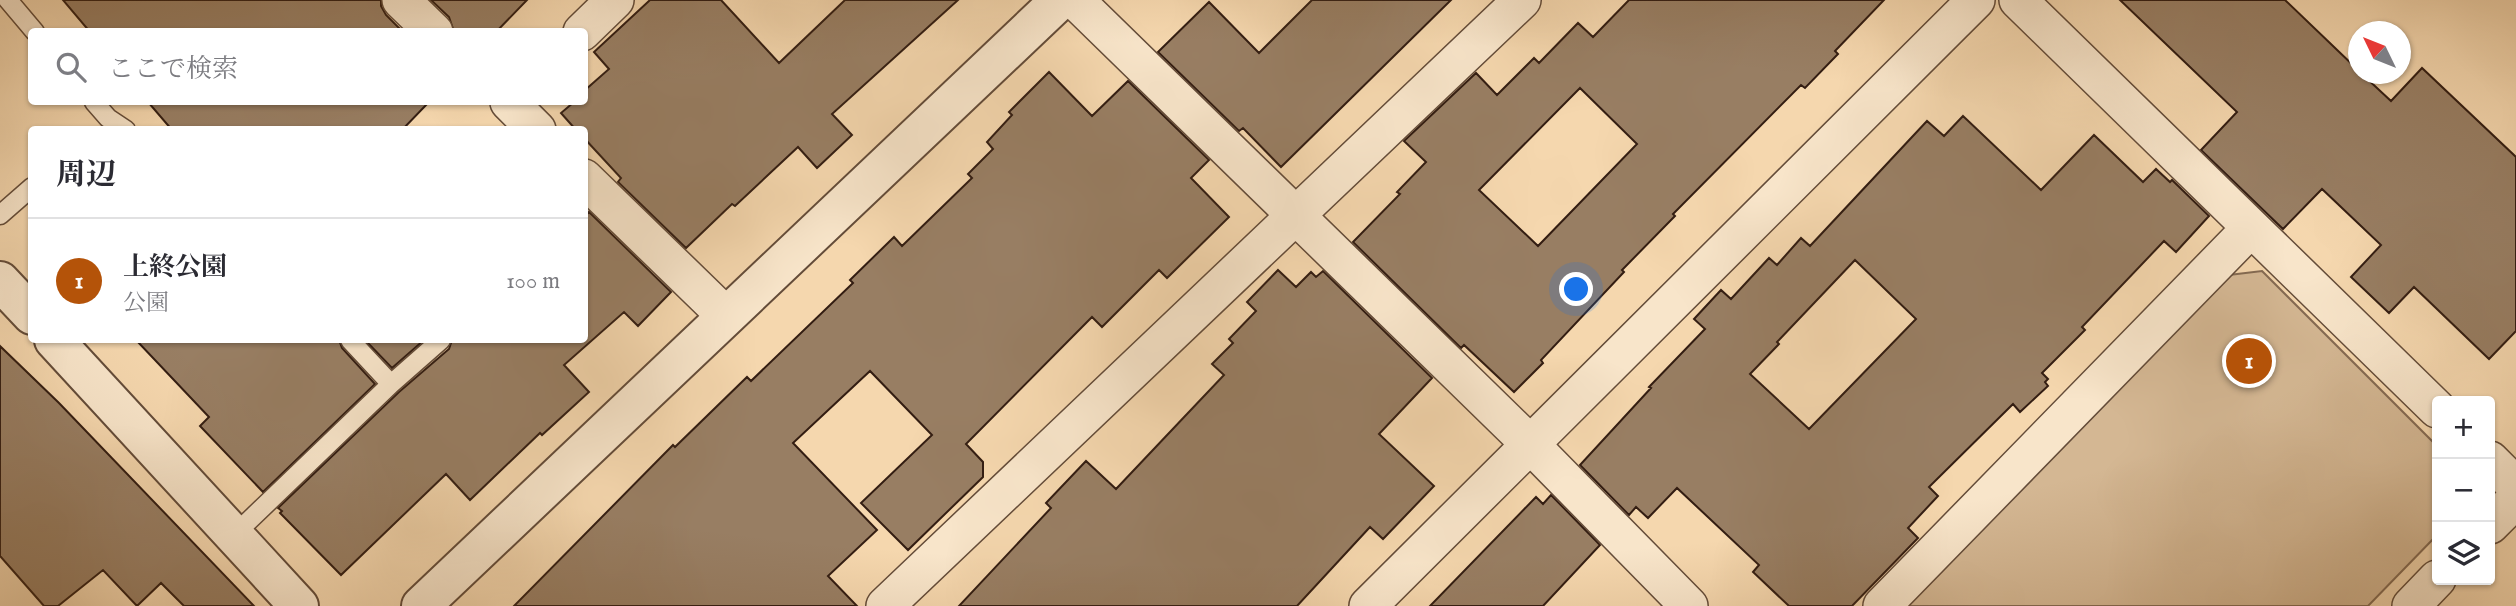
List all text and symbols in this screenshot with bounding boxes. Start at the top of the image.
north arrow [2348,21,2411,84]
search box [28,28,588,105]
icon: search [52,48,90,86]
text: ここで検索 [108,53,238,86]
text: 周辺 [56,157,116,195]
text: 上終公園 [123,251,227,284]
text: 1 [75,267,83,296]
text: 100 m [506,267,560,296]
your location [1559,272,1593,306]
text: 公園 [123,289,169,318]
pin: 1 [2226,335,2272,387]
map controls [2432,396,2495,585]
button: + [2432,396,2495,459]
button: − [2432,459,2495,522]
button: layers [2432,522,2495,585]

